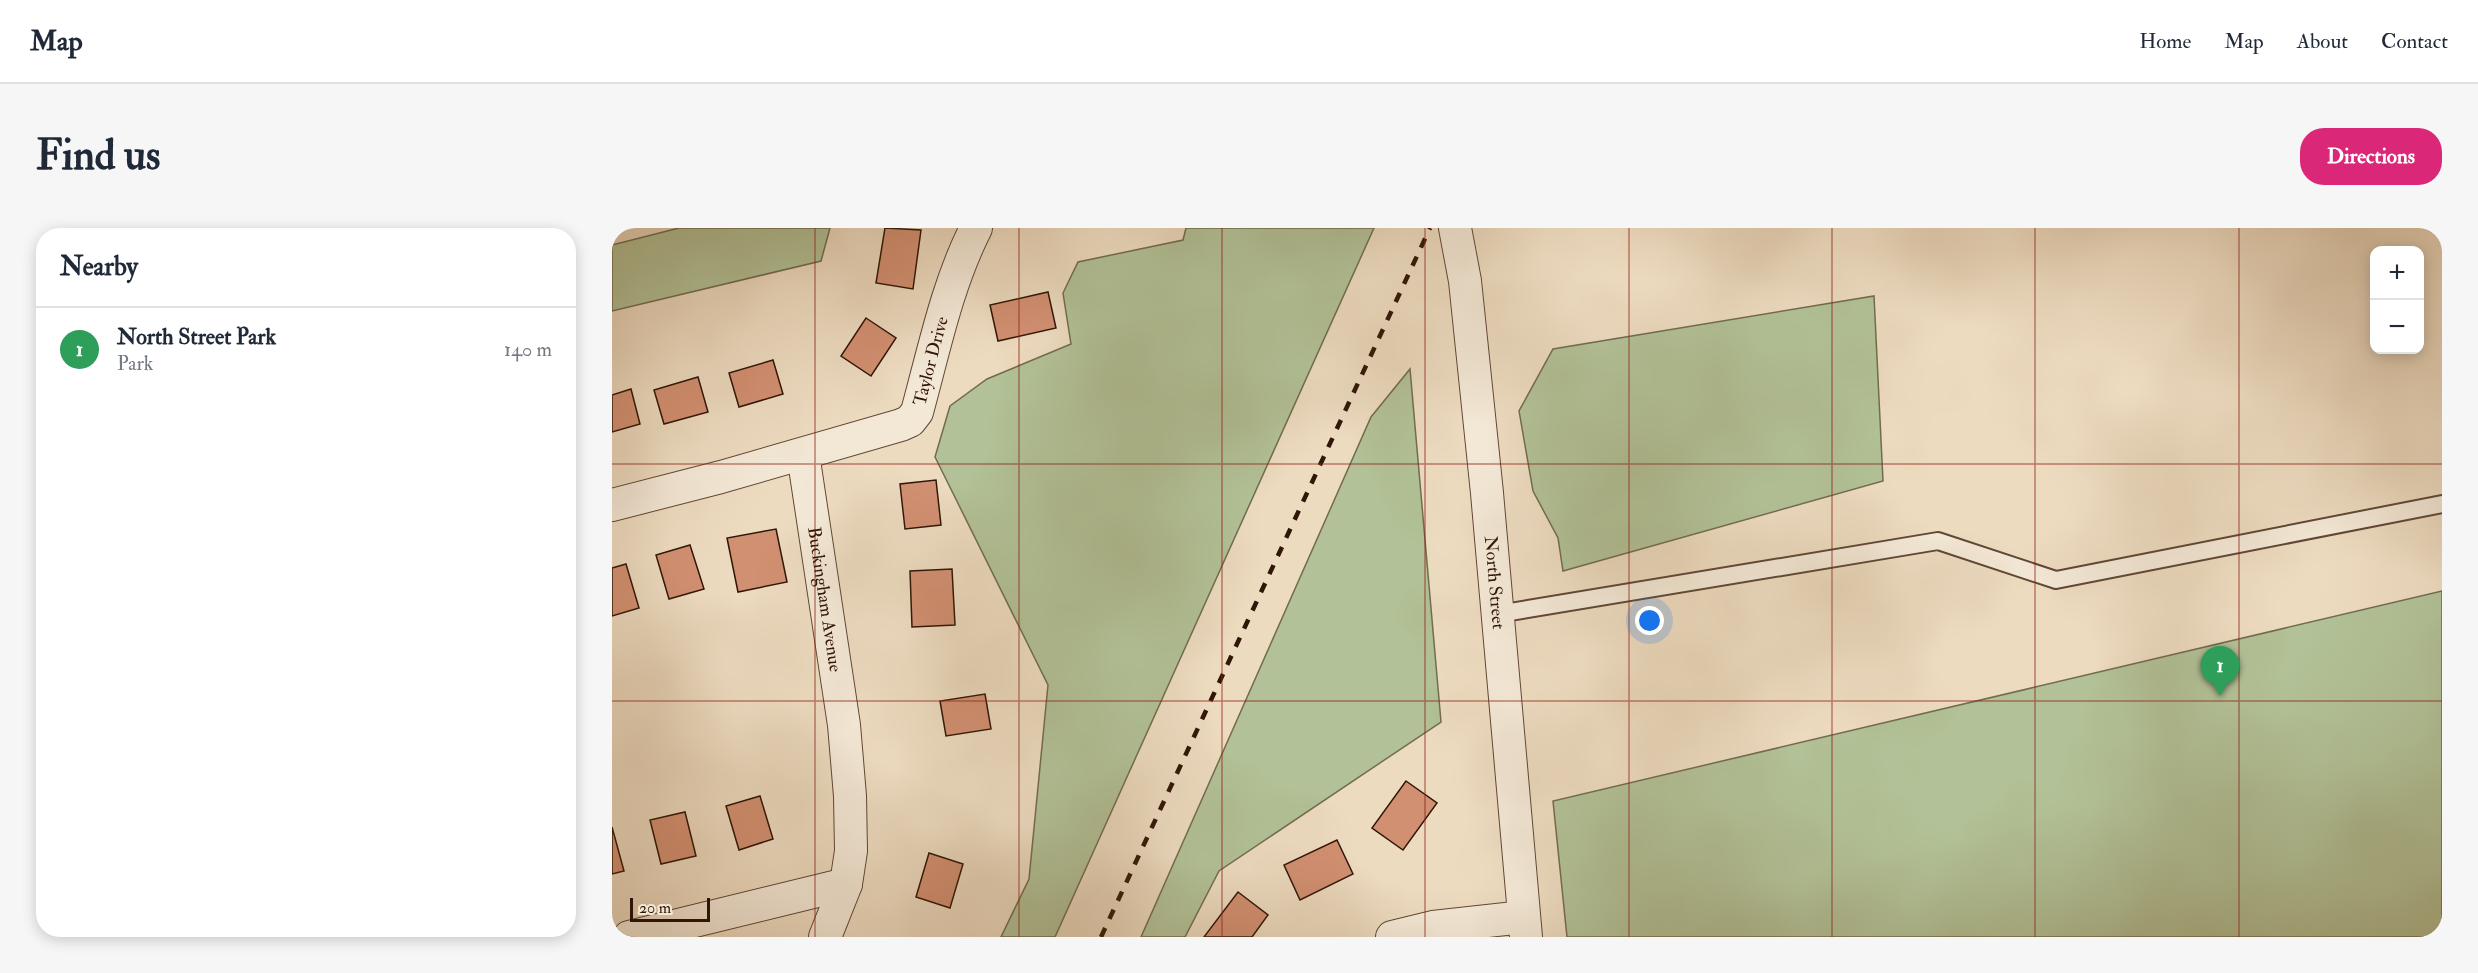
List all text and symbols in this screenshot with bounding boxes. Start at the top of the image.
text: Map [30,24,83,59]
text: Home [2139,28,2191,55]
text: Map [2224,28,2264,55]
text: About [2297,28,2348,55]
text: Contact [2381,28,2448,55]
button: Directions [2300,128,2442,185]
text: Find us [36,130,160,182]
map controls [2370,246,2424,354]
button: + [2370,246,2424,300]
text: Nearby [60,251,138,283]
button: − [2370,300,2424,354]
street label: Taylor Drive [908,313,954,408]
text: North Street Park [117,323,276,351]
text: 1 [76,337,83,362]
text: 140 m [504,337,552,362]
text: Park [117,351,153,376]
street label: Buckingham Avenue [802,525,847,674]
street label: North Street [1479,535,1510,630]
your location [1635,606,1664,635]
pin: 1 [2200,646,2240,696]
scale bar [630,895,710,922]
text: 20 m [639,898,671,918]

